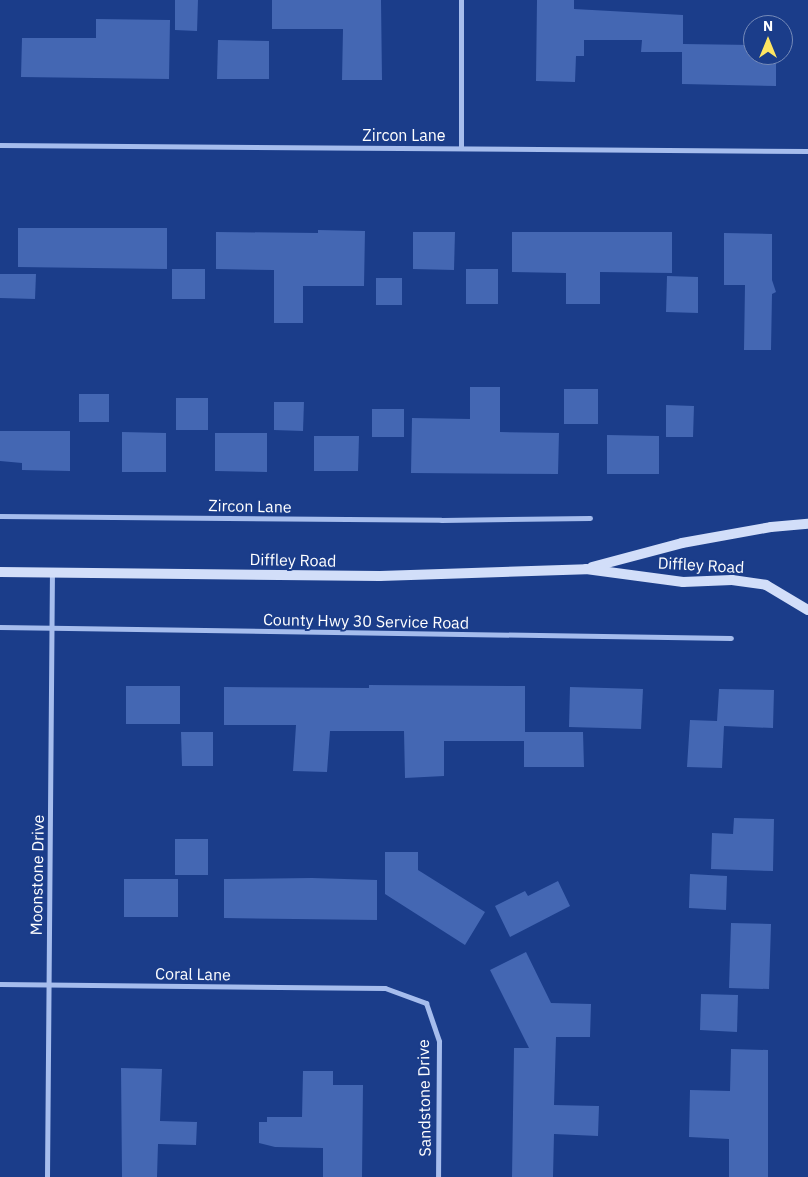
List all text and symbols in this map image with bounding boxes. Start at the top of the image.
north arrow [743,15,793,65]
text: N [763,17,773,35]
street label: Zircon Lane [362,125,446,145]
street label: Zircon Lane [208,496,292,516]
street label: Diffley Road [249,550,337,570]
street label: Diffley Road [657,553,745,577]
street label: County Hwy 30 Service Road [263,610,469,632]
street label: Moonstone Drive [26,814,48,936]
street label: Coral Lane [155,964,231,984]
street label: Sandstone Drive [413,1039,435,1157]

